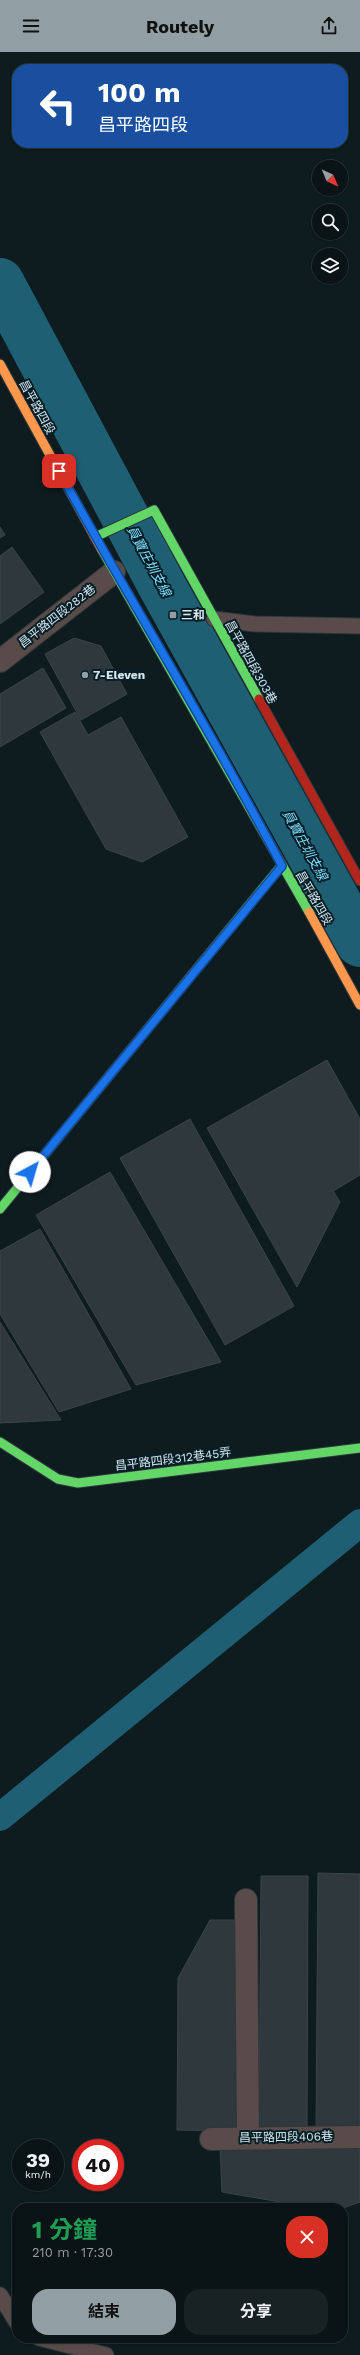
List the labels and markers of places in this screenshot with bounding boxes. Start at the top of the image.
pin [42,454,76,488]
place label: 三和 [181,608,205,622]
marker: 三和 [168,610,178,620]
place label: 7-Eleven [93,668,145,682]
marker: 7-Eleven [80,670,90,680]

